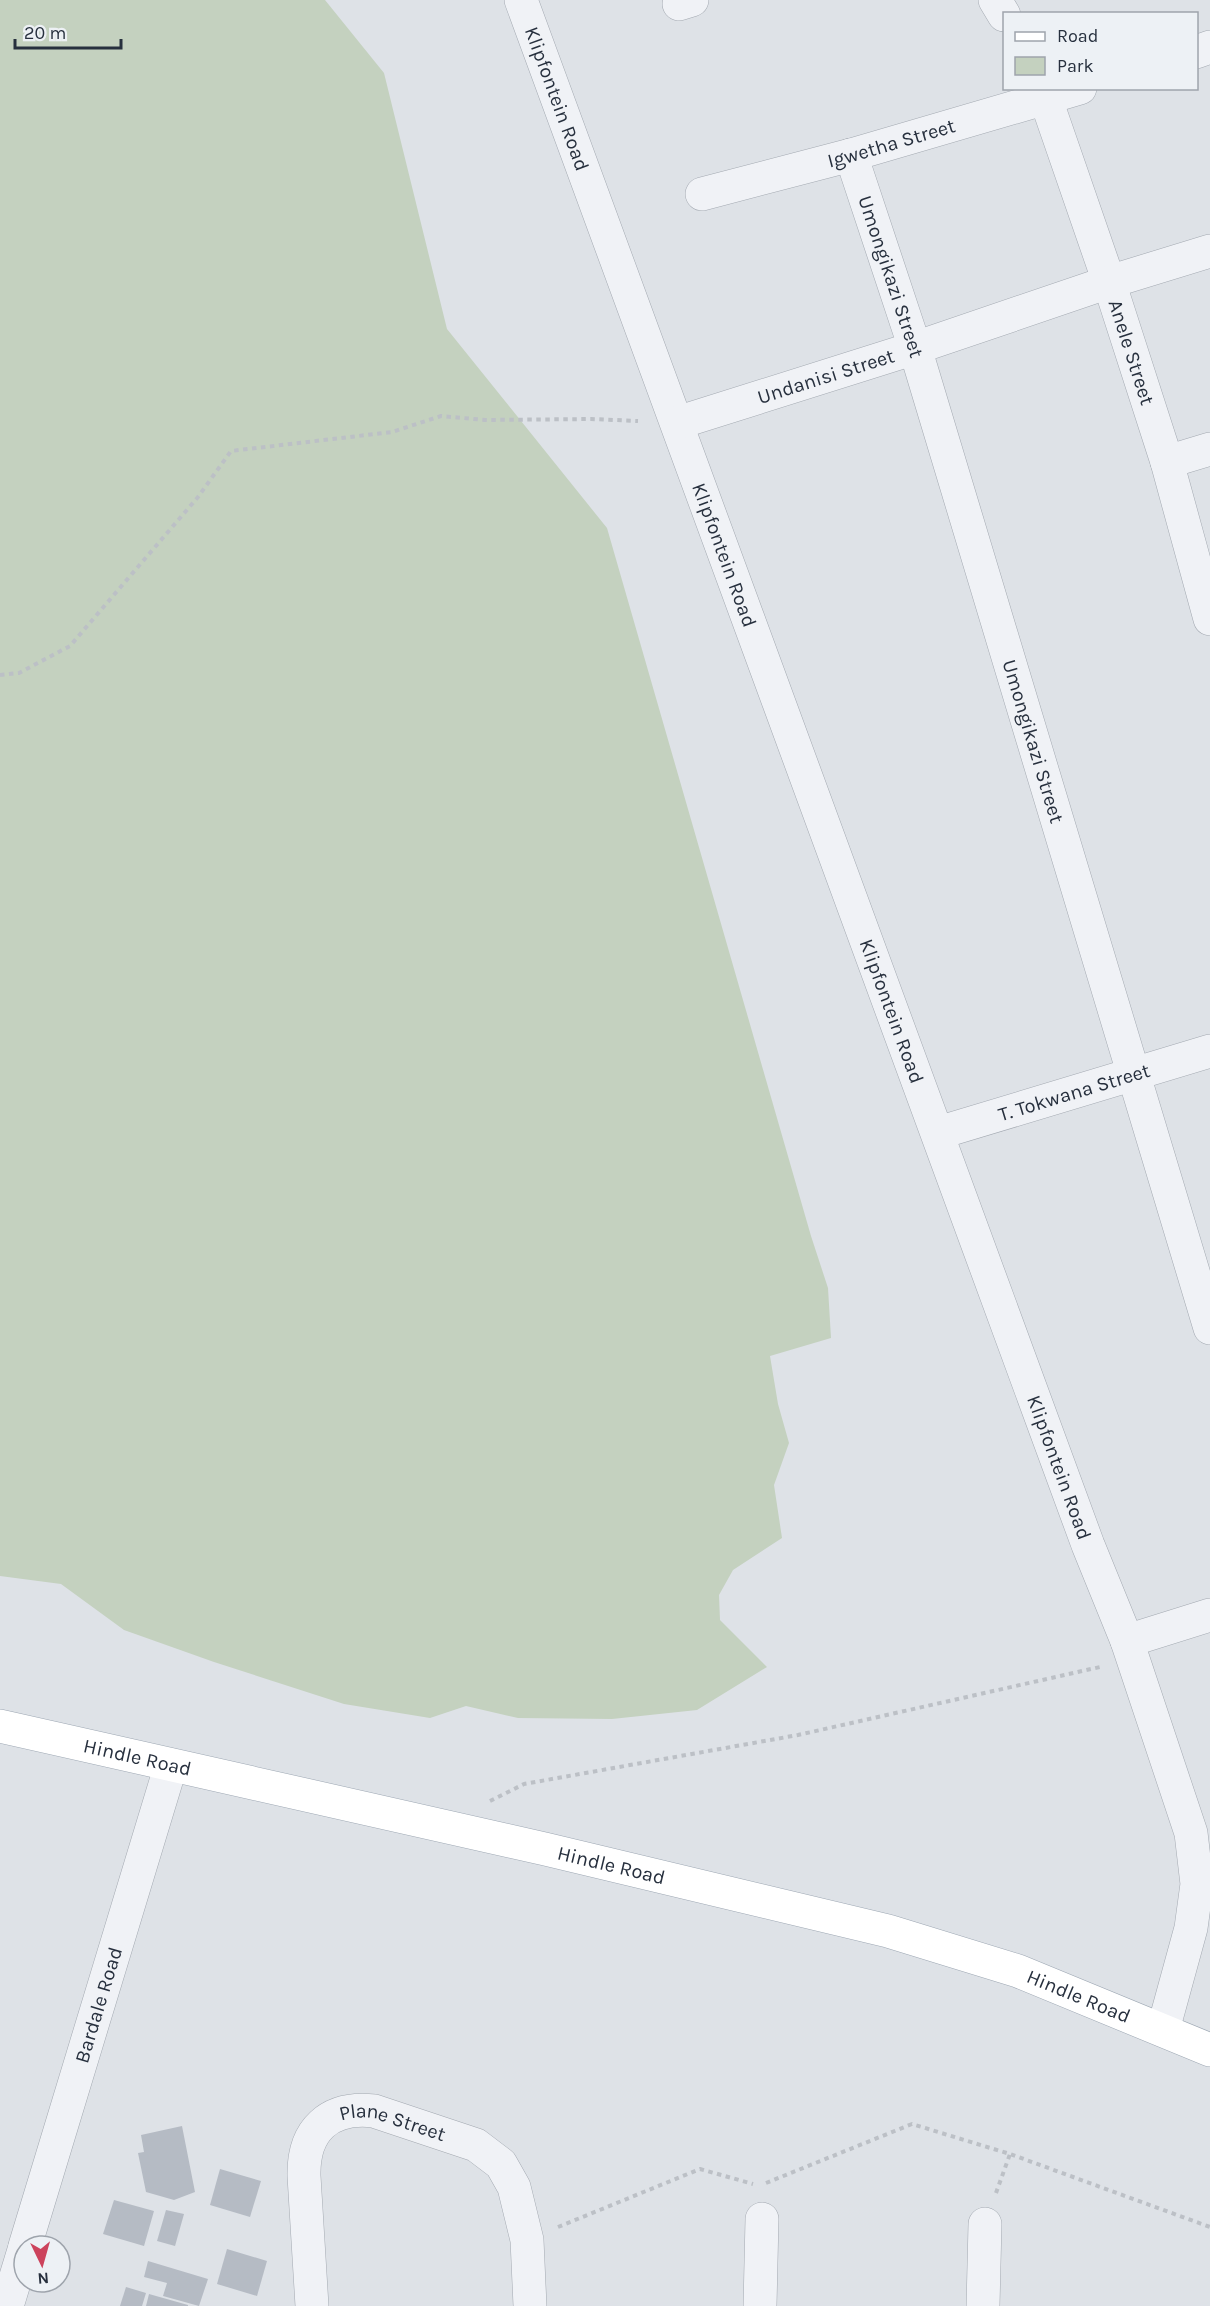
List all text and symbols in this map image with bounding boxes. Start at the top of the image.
scale bar [15,12,122,50]
legend [1003,12,1198,90]
text: 20 m [24,22,66,44]
street label: Klipfontein Road [520,23,594,174]
text: Road [1057,25,1098,47]
text: Park [1057,55,1094,77]
street label: Igwetha Street [825,114,958,173]
street label: Umongikazi Street [853,193,928,361]
street label: Anele Street [1103,297,1159,408]
street label: Undanisi Street [755,344,898,409]
street label: Klipfontein Road [687,480,761,630]
street label: Umongikazi Street [997,657,1068,826]
street label: Klipfontein Road [855,936,929,1087]
street label: T. Tokwana Street [995,1059,1153,1126]
street label: Klipfontein Road [1022,1392,1096,1543]
street label: Hindle Road [81,1734,194,1781]
street label: Hindle Road [555,1841,667,1889]
street label: Bardale Road [70,1944,127,2066]
street label: Hindle Road [1023,1965,1134,2028]
street label: Plane Street [337,2099,449,2146]
north arrow [12,2234,72,2294]
text: N [37,2268,50,2288]

